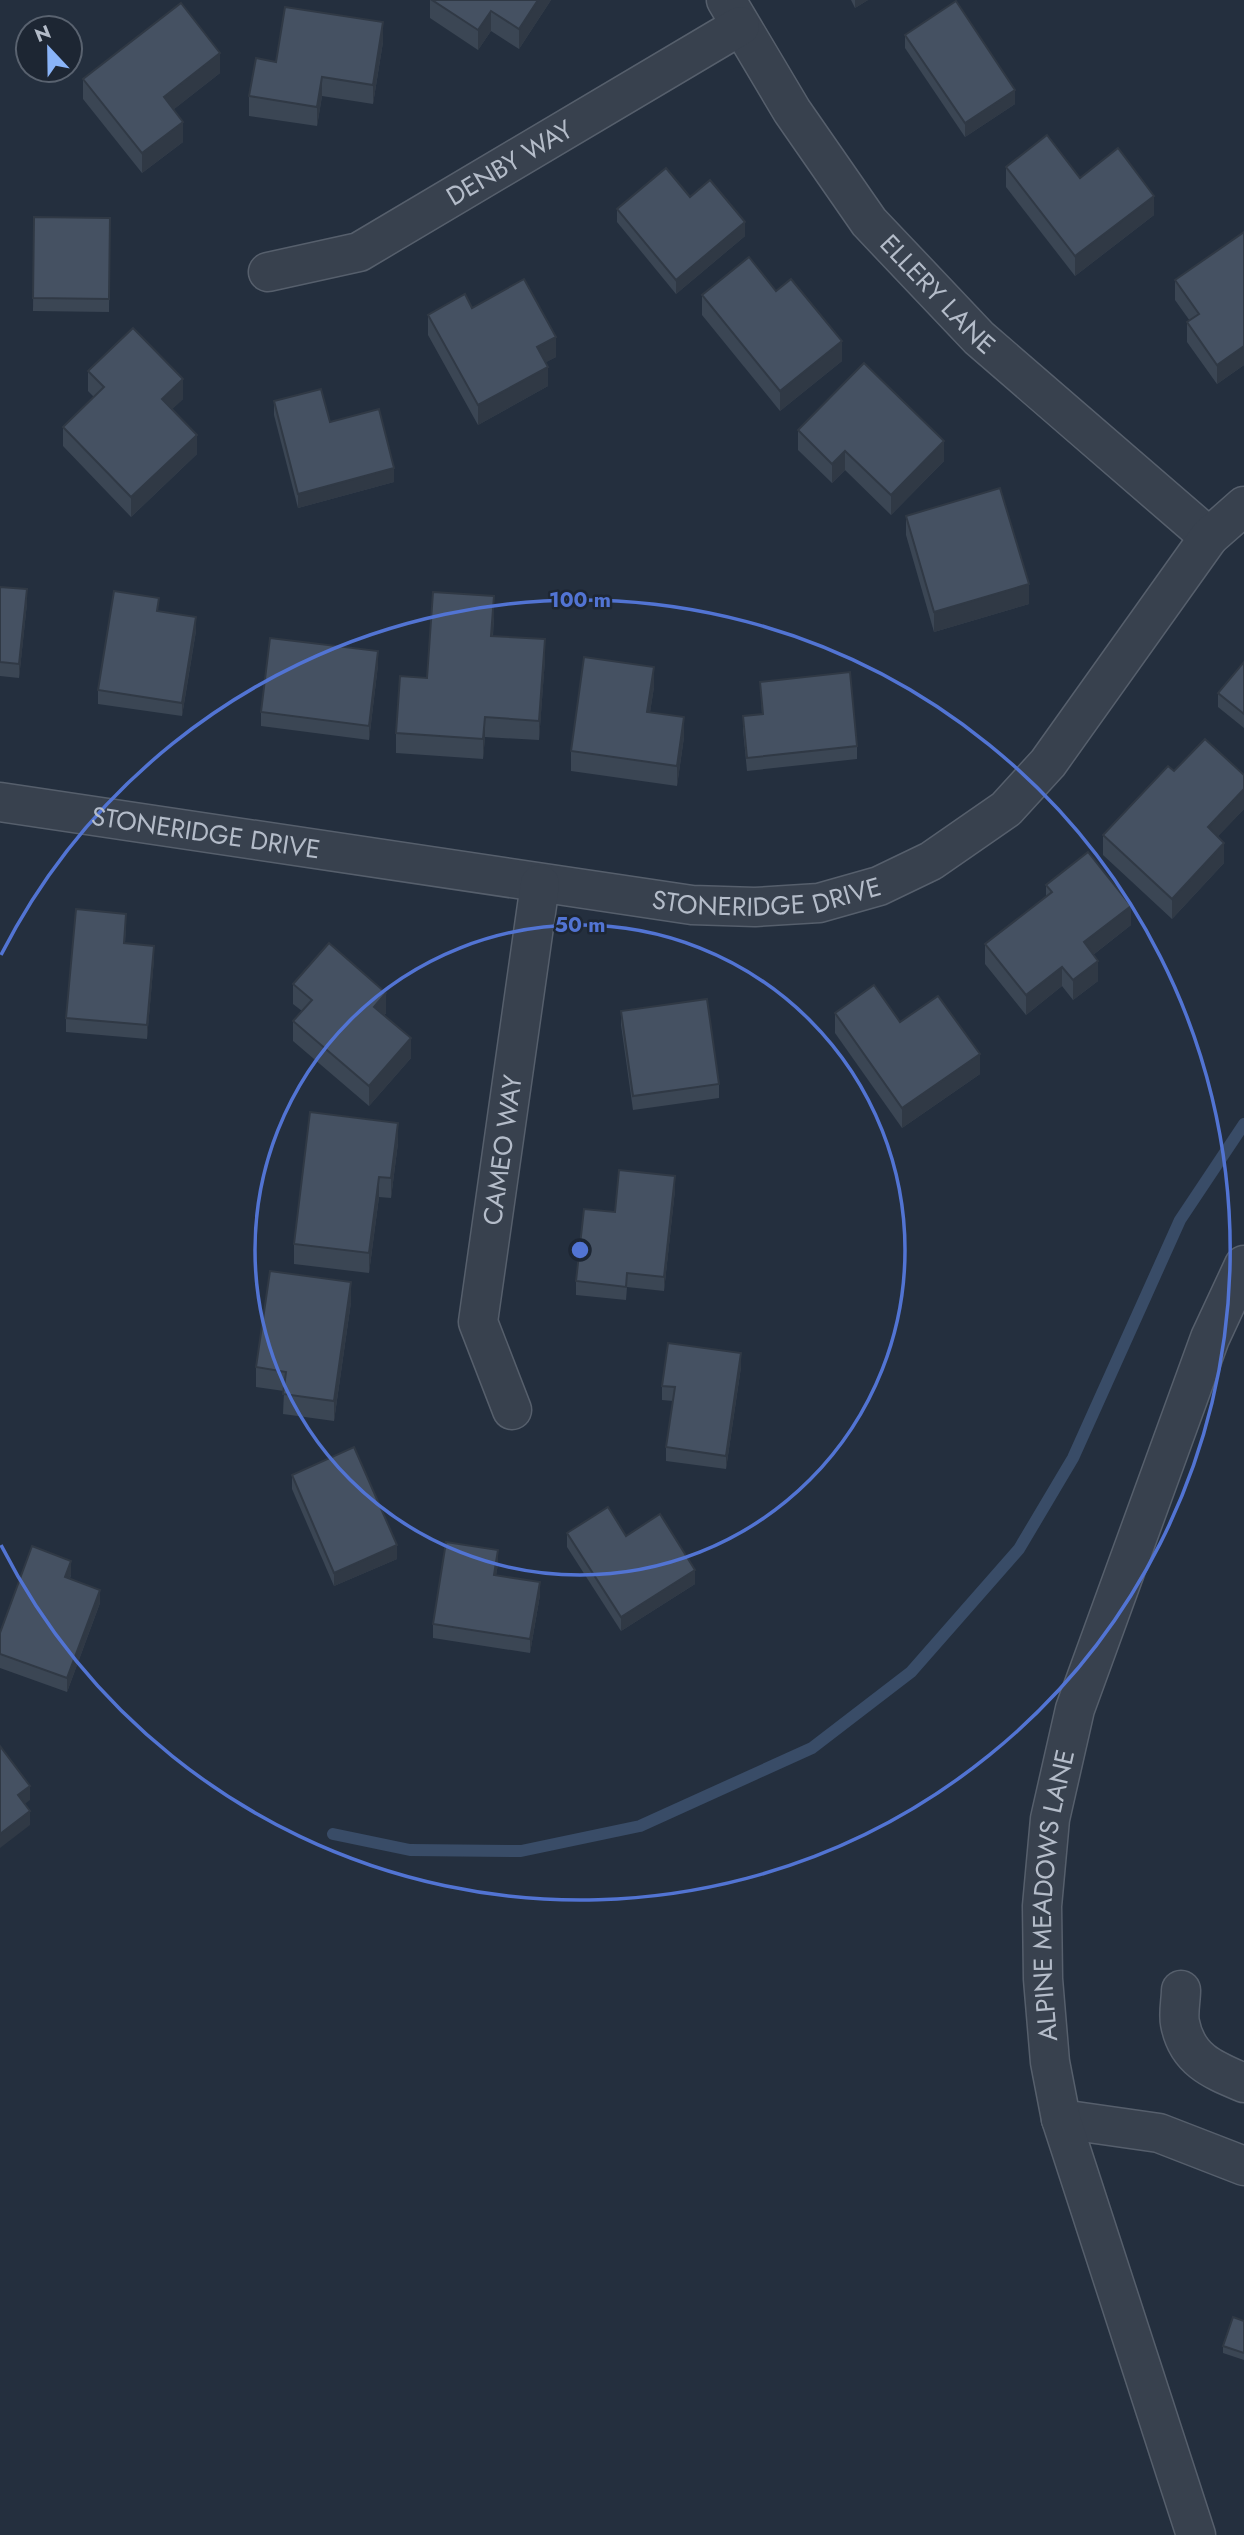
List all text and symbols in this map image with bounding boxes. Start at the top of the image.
north arrow [14,14,84,84]
text: N [31,18,55,49]
street label: DENBY WAY [439,110,580,215]
street label: ELLERY LANE [871,226,1004,363]
text: 100 m [549,585,611,615]
street label: STONERIDGE DRIVE [89,797,323,868]
street label: STONERIDGE DRIVE [649,867,886,926]
text: 50 m [555,910,605,940]
street label: CAMEO WAY [473,1072,532,1228]
centre of rings [568,1238,592,1262]
street label: ALPINE MEADOWS LANE [1022,1746,1084,2043]

